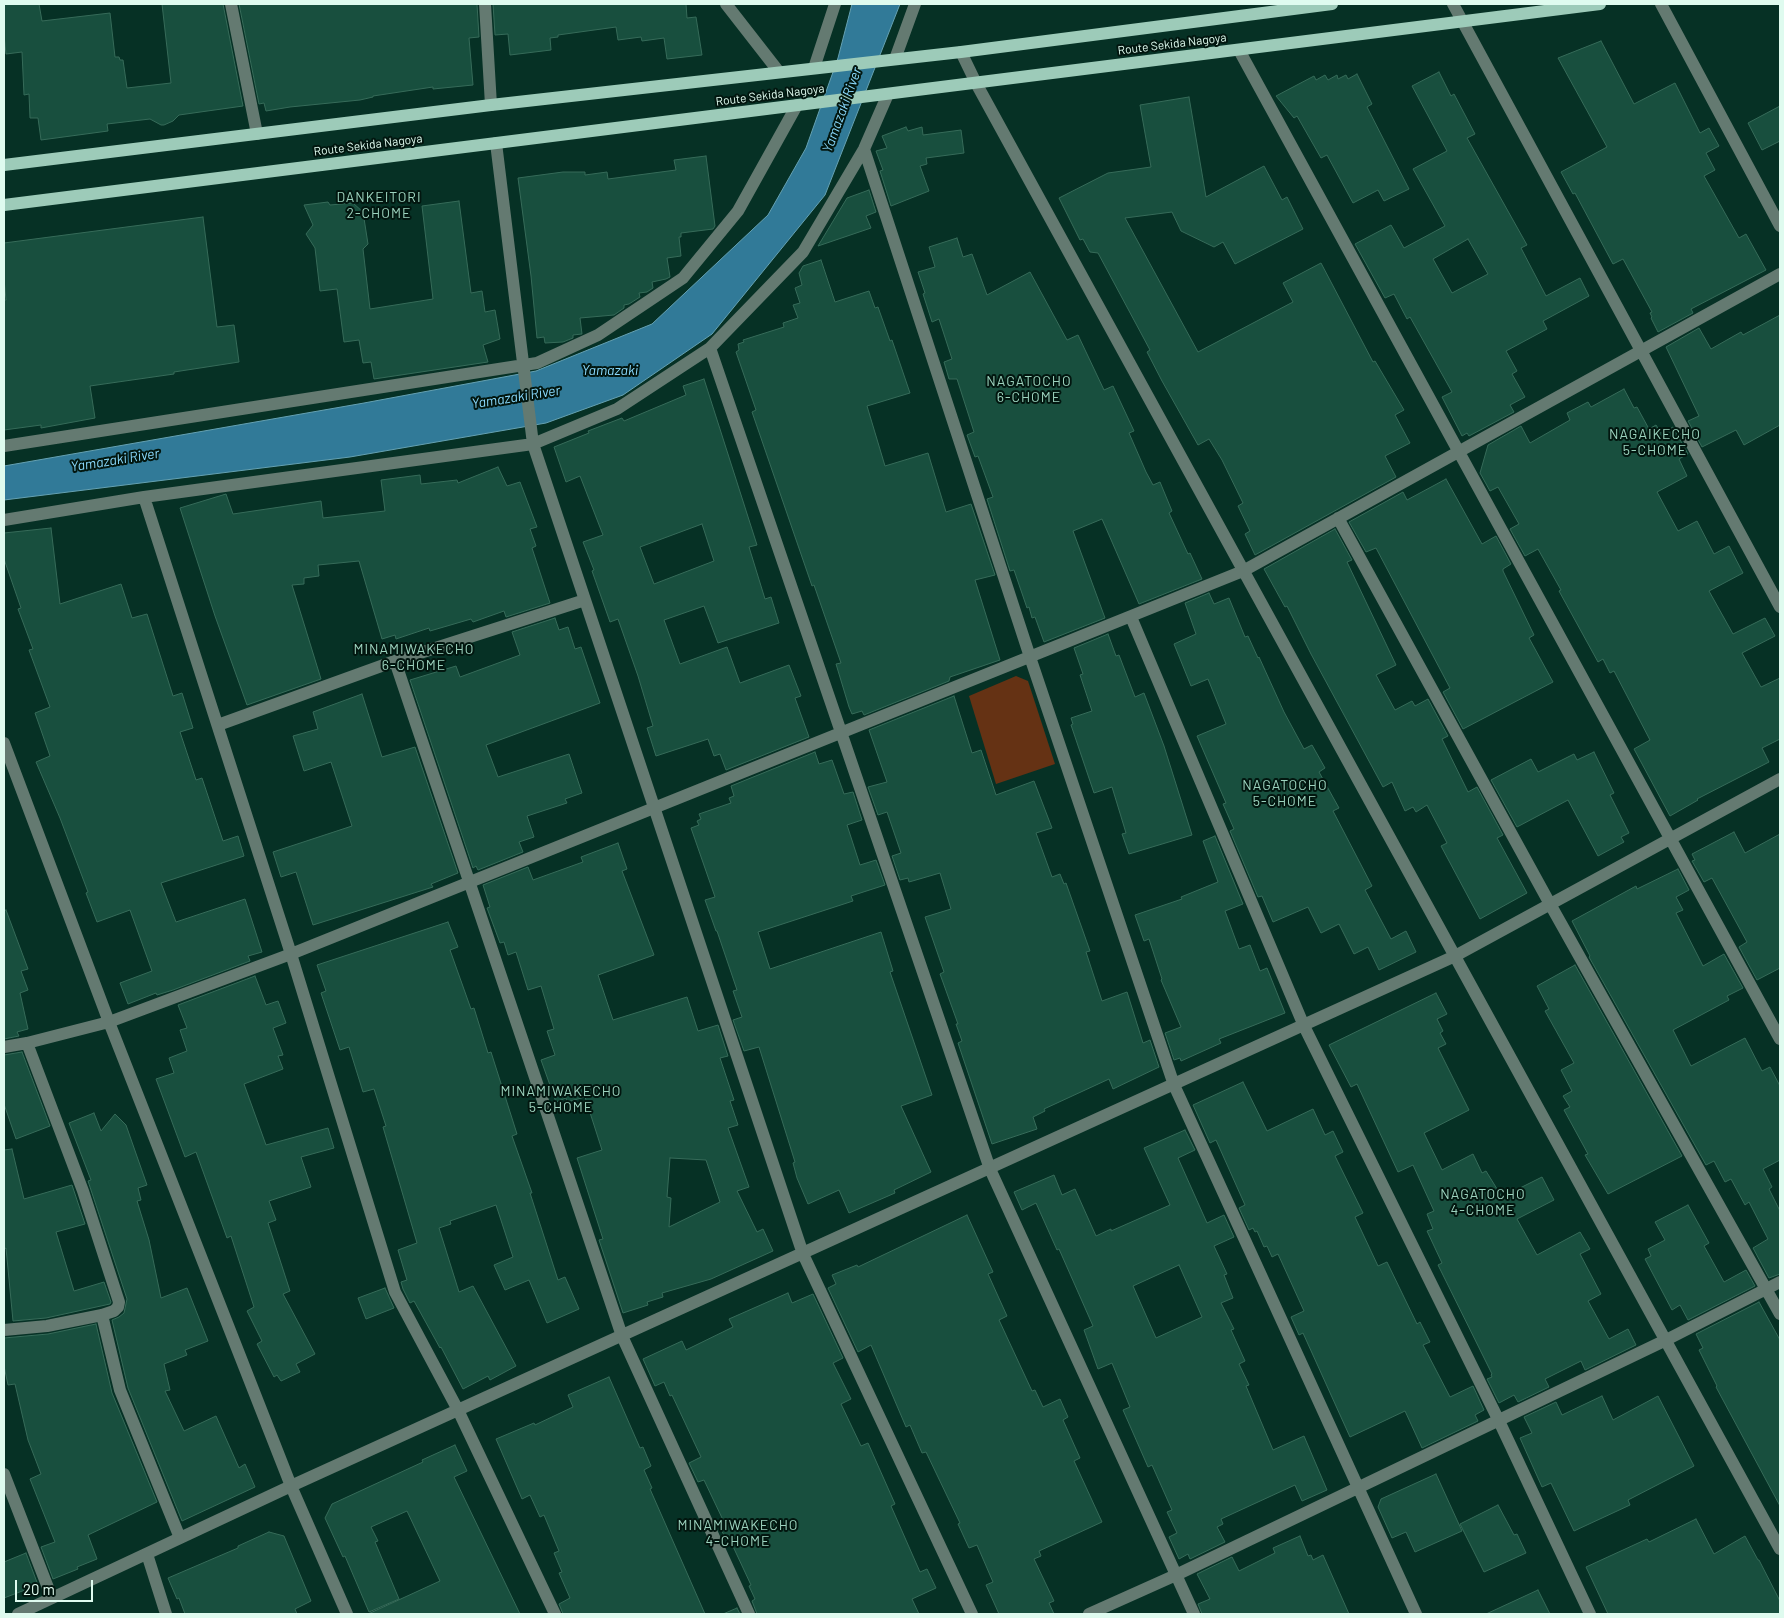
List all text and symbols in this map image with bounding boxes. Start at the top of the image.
street label: Route Sekida Nagoya [1117,30,1227,58]
water label: Yamazaki River [819,65,865,155]
street label: Route Sekida Nagoya [715,81,825,109]
street label: Route Sekida Nagoya [313,131,423,159]
district label: DANKEITORI 2-CHOME [335,189,423,222]
water label: Yamazaki [582,362,638,378]
district label: NAGATOCHO 6-CHOME [985,373,1073,406]
water label: Yamazaki River [471,382,561,412]
district label: NAGAIKECHO 5-CHOME [1608,426,1702,458]
water label: Yamazaki River [70,445,160,475]
district label: MINAMIWAKECHO 6-CHOME [352,641,476,674]
district label: NAGATOCHO 5-CHOME [1241,777,1329,810]
district label: MINAMIWAKECHO 5-CHOME [499,1083,623,1116]
district label: NAGATOCHO 4-CHOME [1439,1186,1527,1218]
district label: MINAMIWAKECHO 4-CHOME [676,1517,800,1550]
scale bar [18,1570,95,1602]
text: 20 m [23,1580,55,1598]

